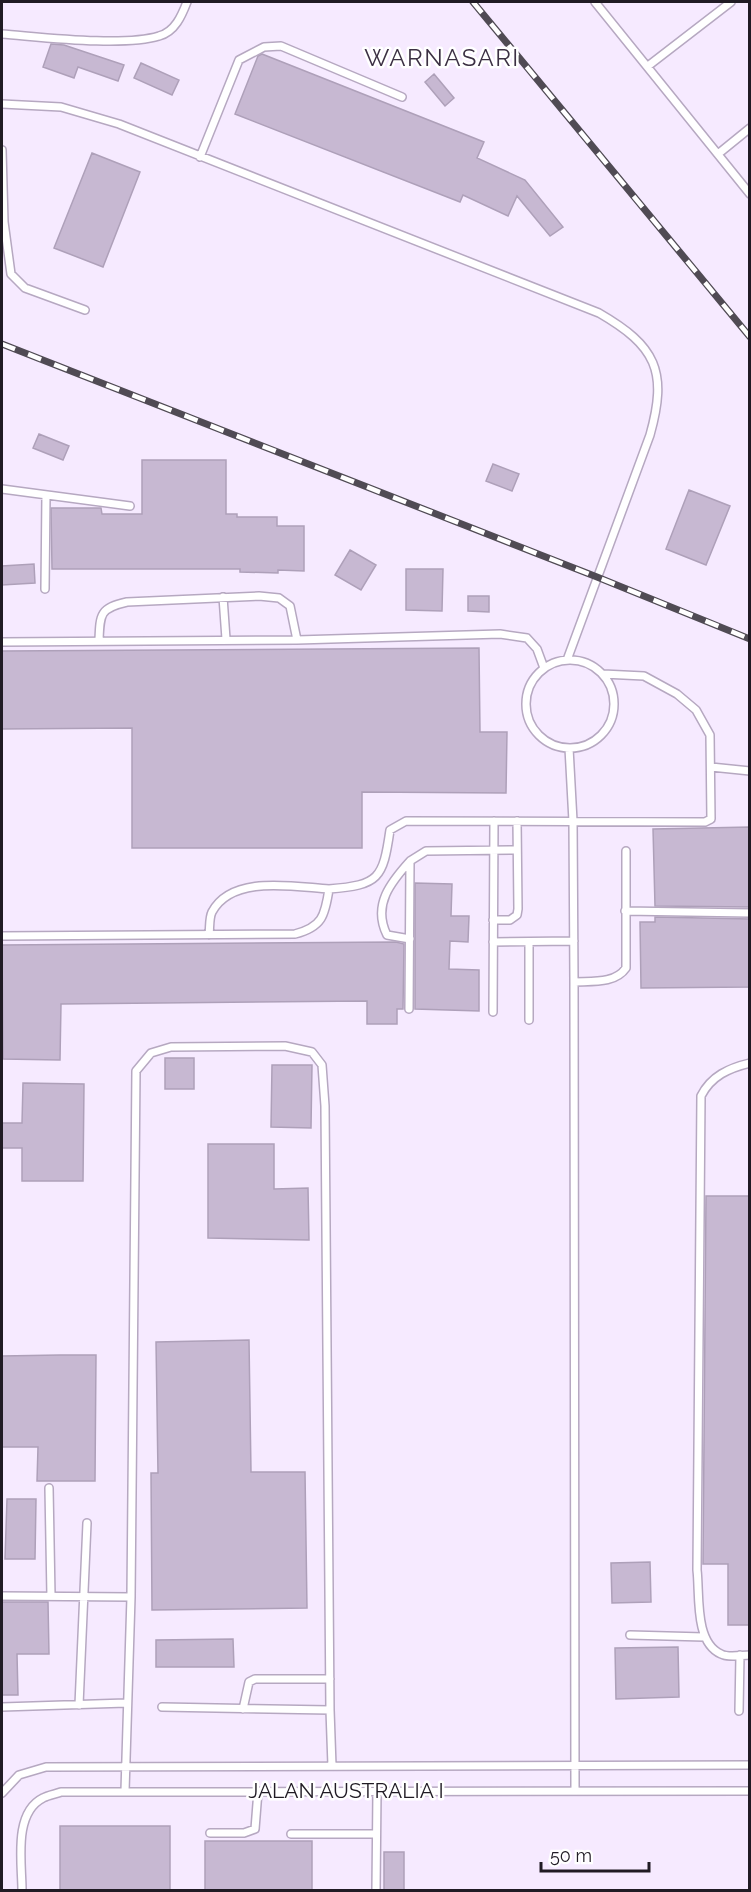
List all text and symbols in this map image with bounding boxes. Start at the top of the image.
district label: WARNASARI [364,43,520,72]
street label: JALAN AUSTRALIA I [248,1778,444,1803]
scale bar [541,1835,649,1873]
text: 50 m [550,1845,592,1866]

